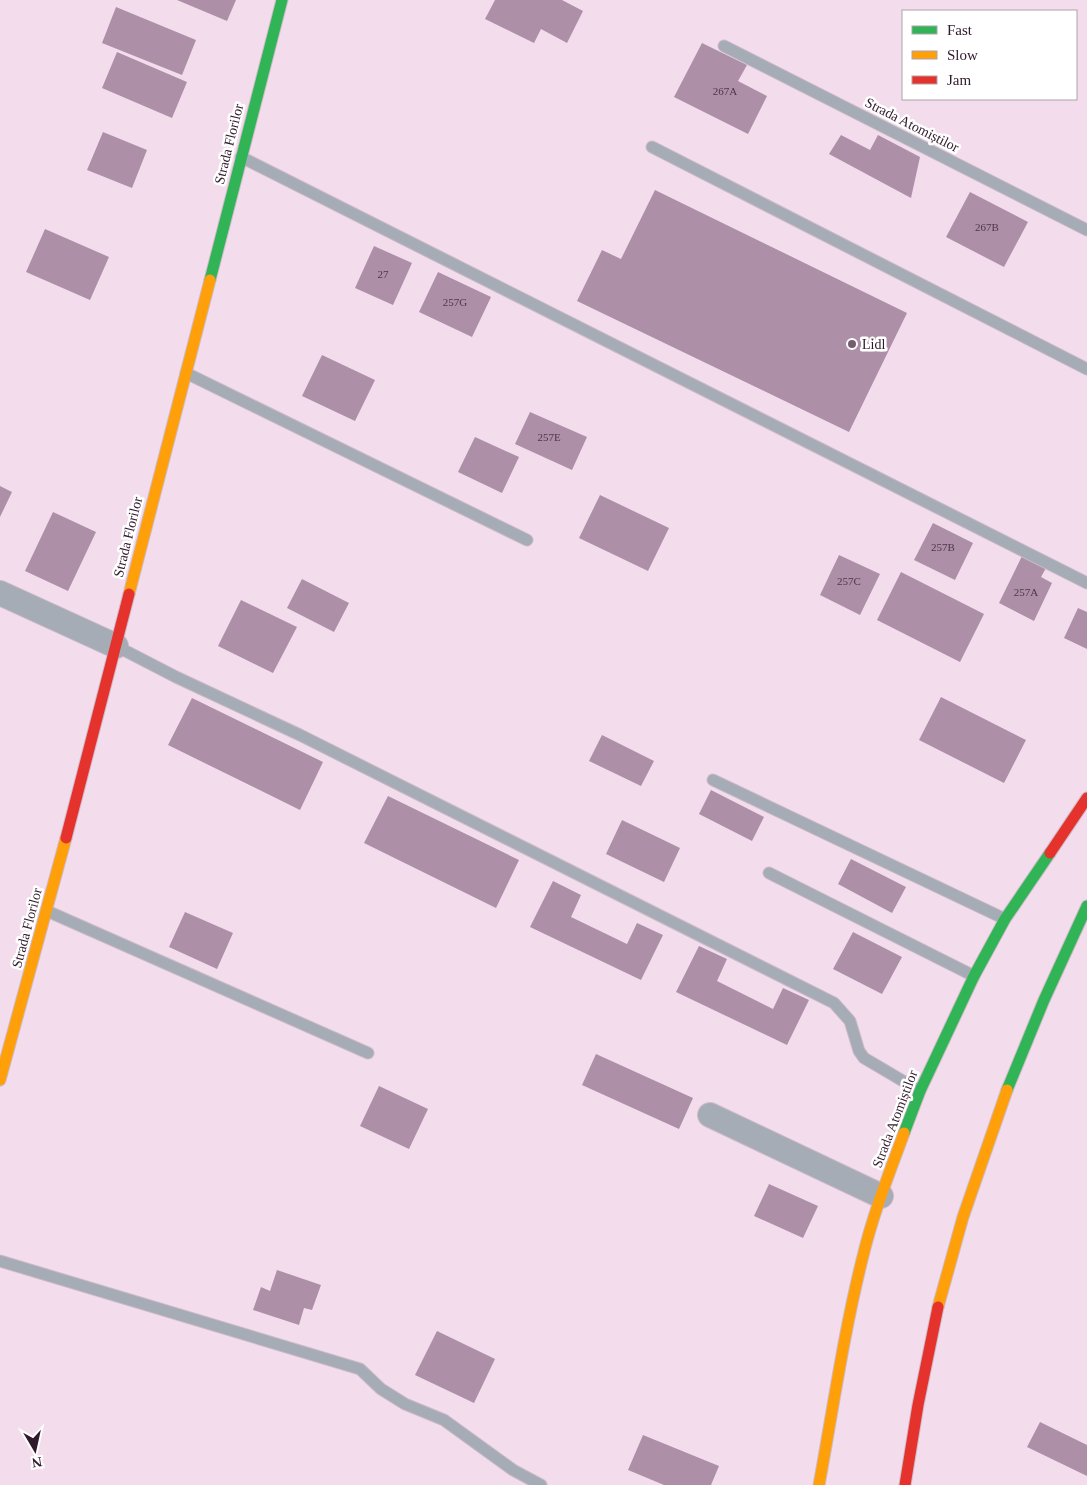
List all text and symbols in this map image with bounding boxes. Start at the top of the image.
legend [902,10,1077,100]
text: Fast [947,22,973,38]
text: Slow [947,47,978,63]
text: Jam [947,72,971,88]
house number: 267A [713,85,737,97]
street label: Strada Atomiștilor [862,95,962,156]
street label: Strada Florilor [212,102,246,186]
house number: 267B [975,221,999,233]
house number: 27 [378,268,389,280]
house number: 257G [443,296,467,308]
place label: Lidl [862,337,885,352]
marker: Lidl [846,338,858,350]
house number: 257E [537,431,561,443]
street label: Strada Florilor [111,495,145,579]
house number: 257B [931,541,955,553]
house number: 257C [837,575,861,587]
house number: 257A [1014,586,1038,598]
street label: Strada Florilor [9,886,45,970]
street label: Strada Atomiștilor [870,1068,922,1170]
north arrow [10,1425,60,1475]
text: N [31,1454,43,1471]

